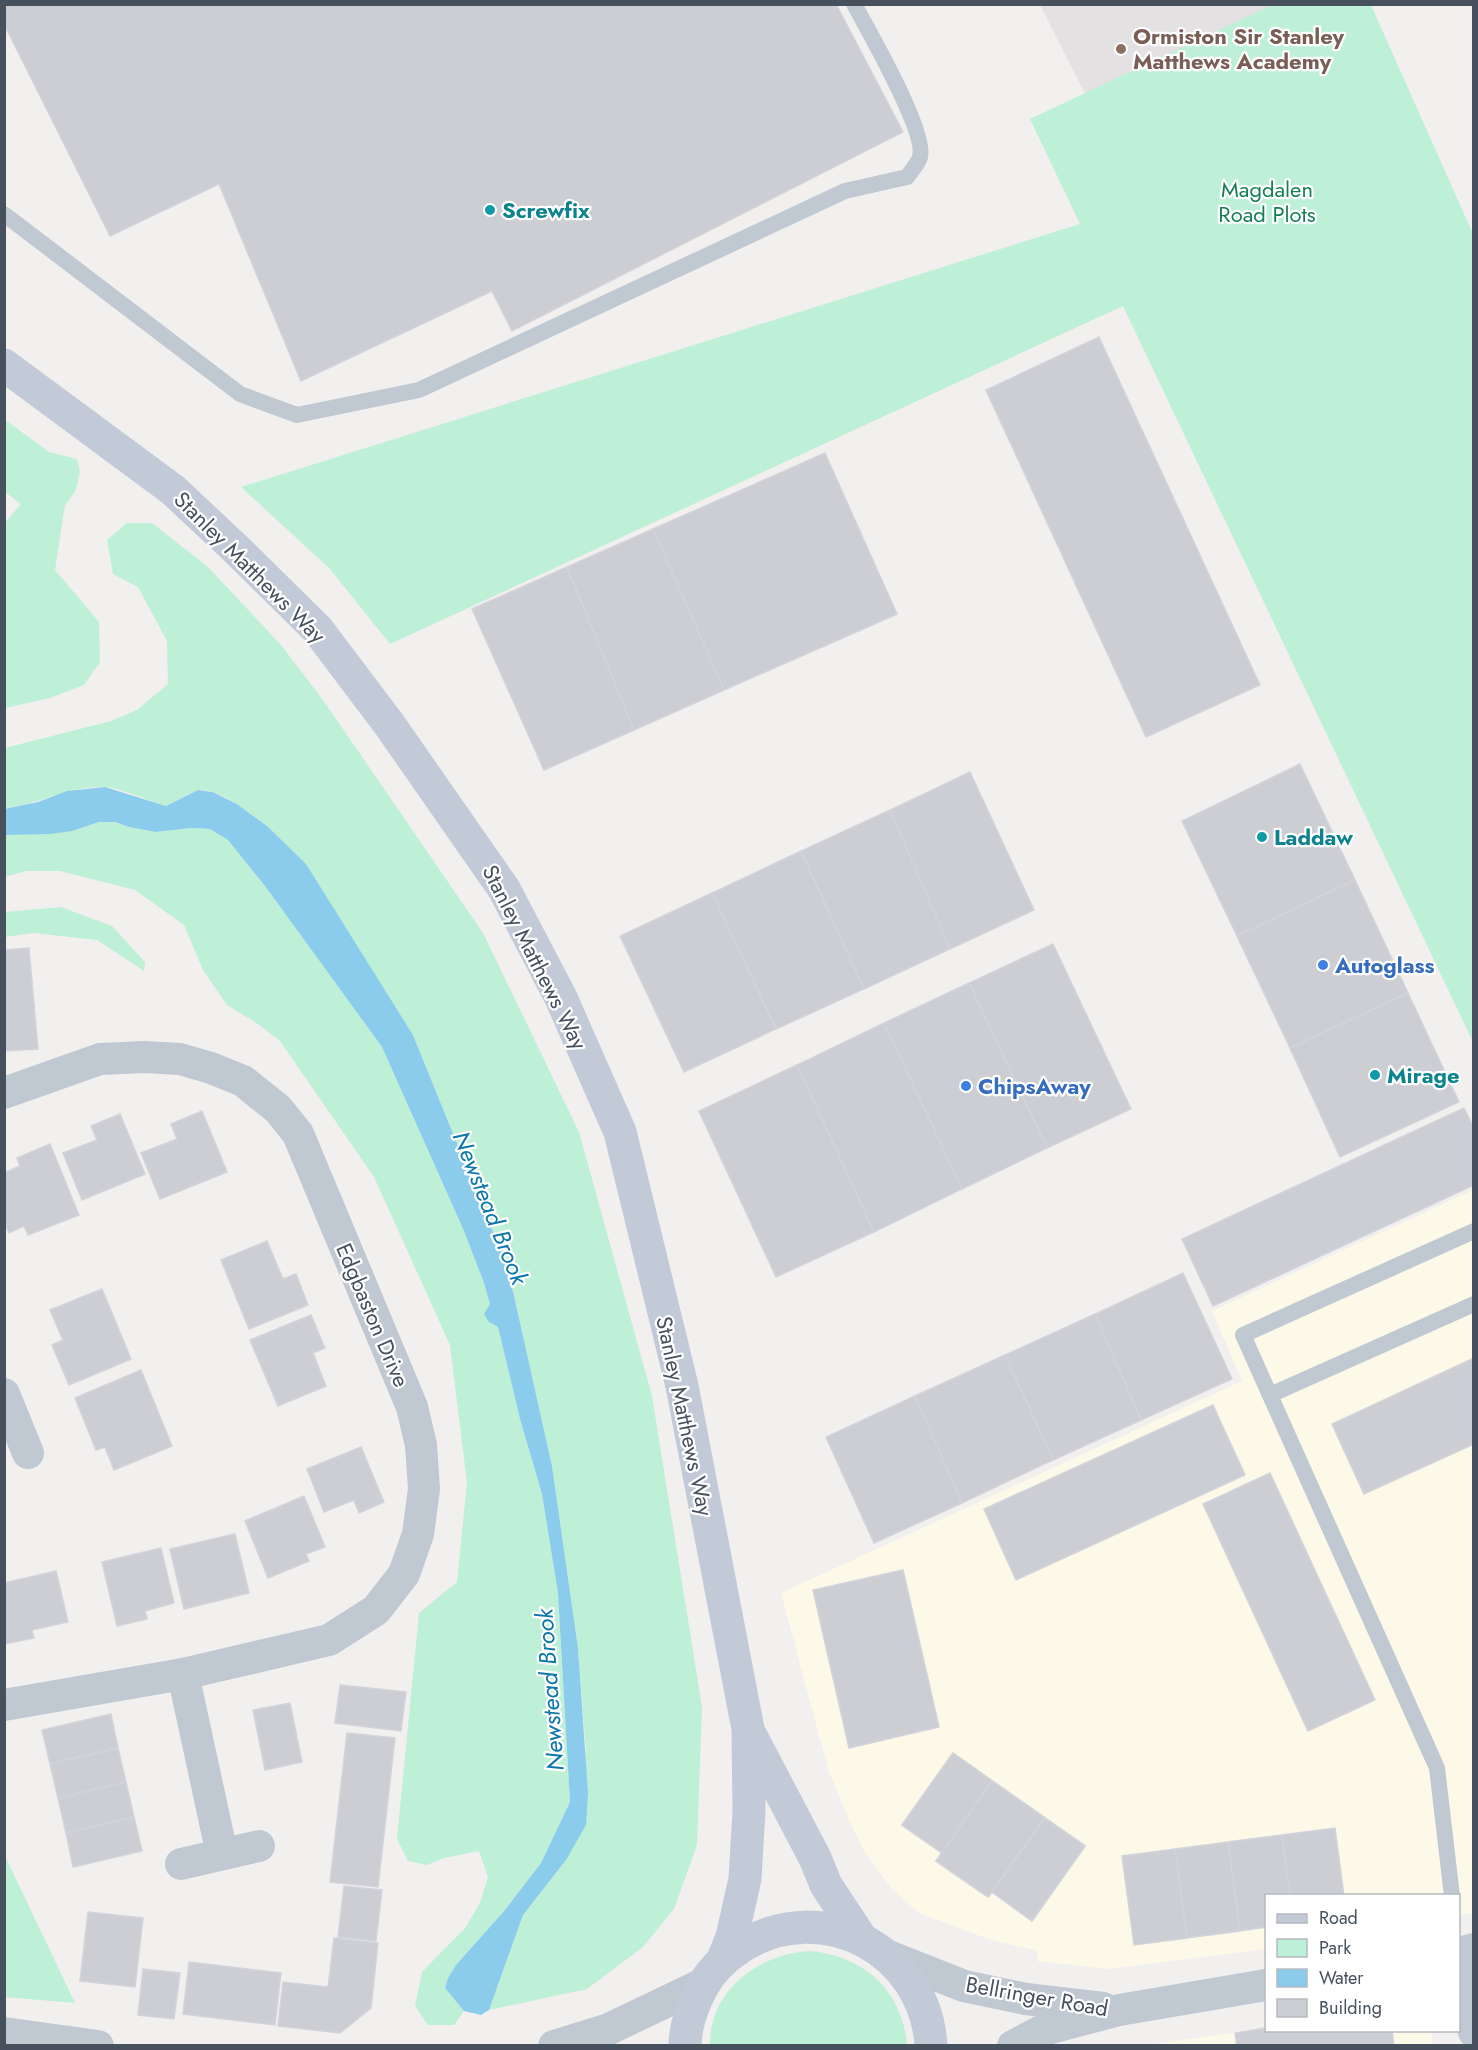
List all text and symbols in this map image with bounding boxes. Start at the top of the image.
place label: Ormiston Sir Stanley Matthews Academy [1133,20,1344,77]
marker: Ormiston Sir Stanley Matthews Academy [1114,42,1128,56]
park label: Magdalen Road Plots [1218,173,1316,230]
place label: Screwfix [502,194,590,226]
marker: Screwfix [483,203,497,217]
street label: Stanley Matthews Way [167,484,333,650]
place label: Laddaw [1274,821,1353,853]
marker: Laddaw [1255,830,1269,844]
street label: Stanley Matthews Way [475,859,596,1055]
place label: Autoglass [1334,949,1435,981]
marker: Autoglass [1316,958,1330,972]
place label: Mirage [1387,1059,1460,1091]
marker: Mirage [1368,1068,1382,1082]
place label: ChipsAway [978,1070,1091,1102]
marker: ChipsAway [959,1079,973,1093]
water label: Newstead Brook [444,1126,538,1291]
street label: Edgbaston Drive [328,1238,418,1392]
street label: Stanley Matthews Way [648,1313,722,1519]
water label: Newstead Brook [526,1606,573,1772]
legend [1265,1894,1460,2032]
text: Road [1319,1905,1358,1931]
text: Park [1319,1935,1351,1961]
text: Water [1319,1965,1364,1991]
street label: Bellringer Road [963,1968,1111,2024]
text: Building [1319,1995,1382,2021]

